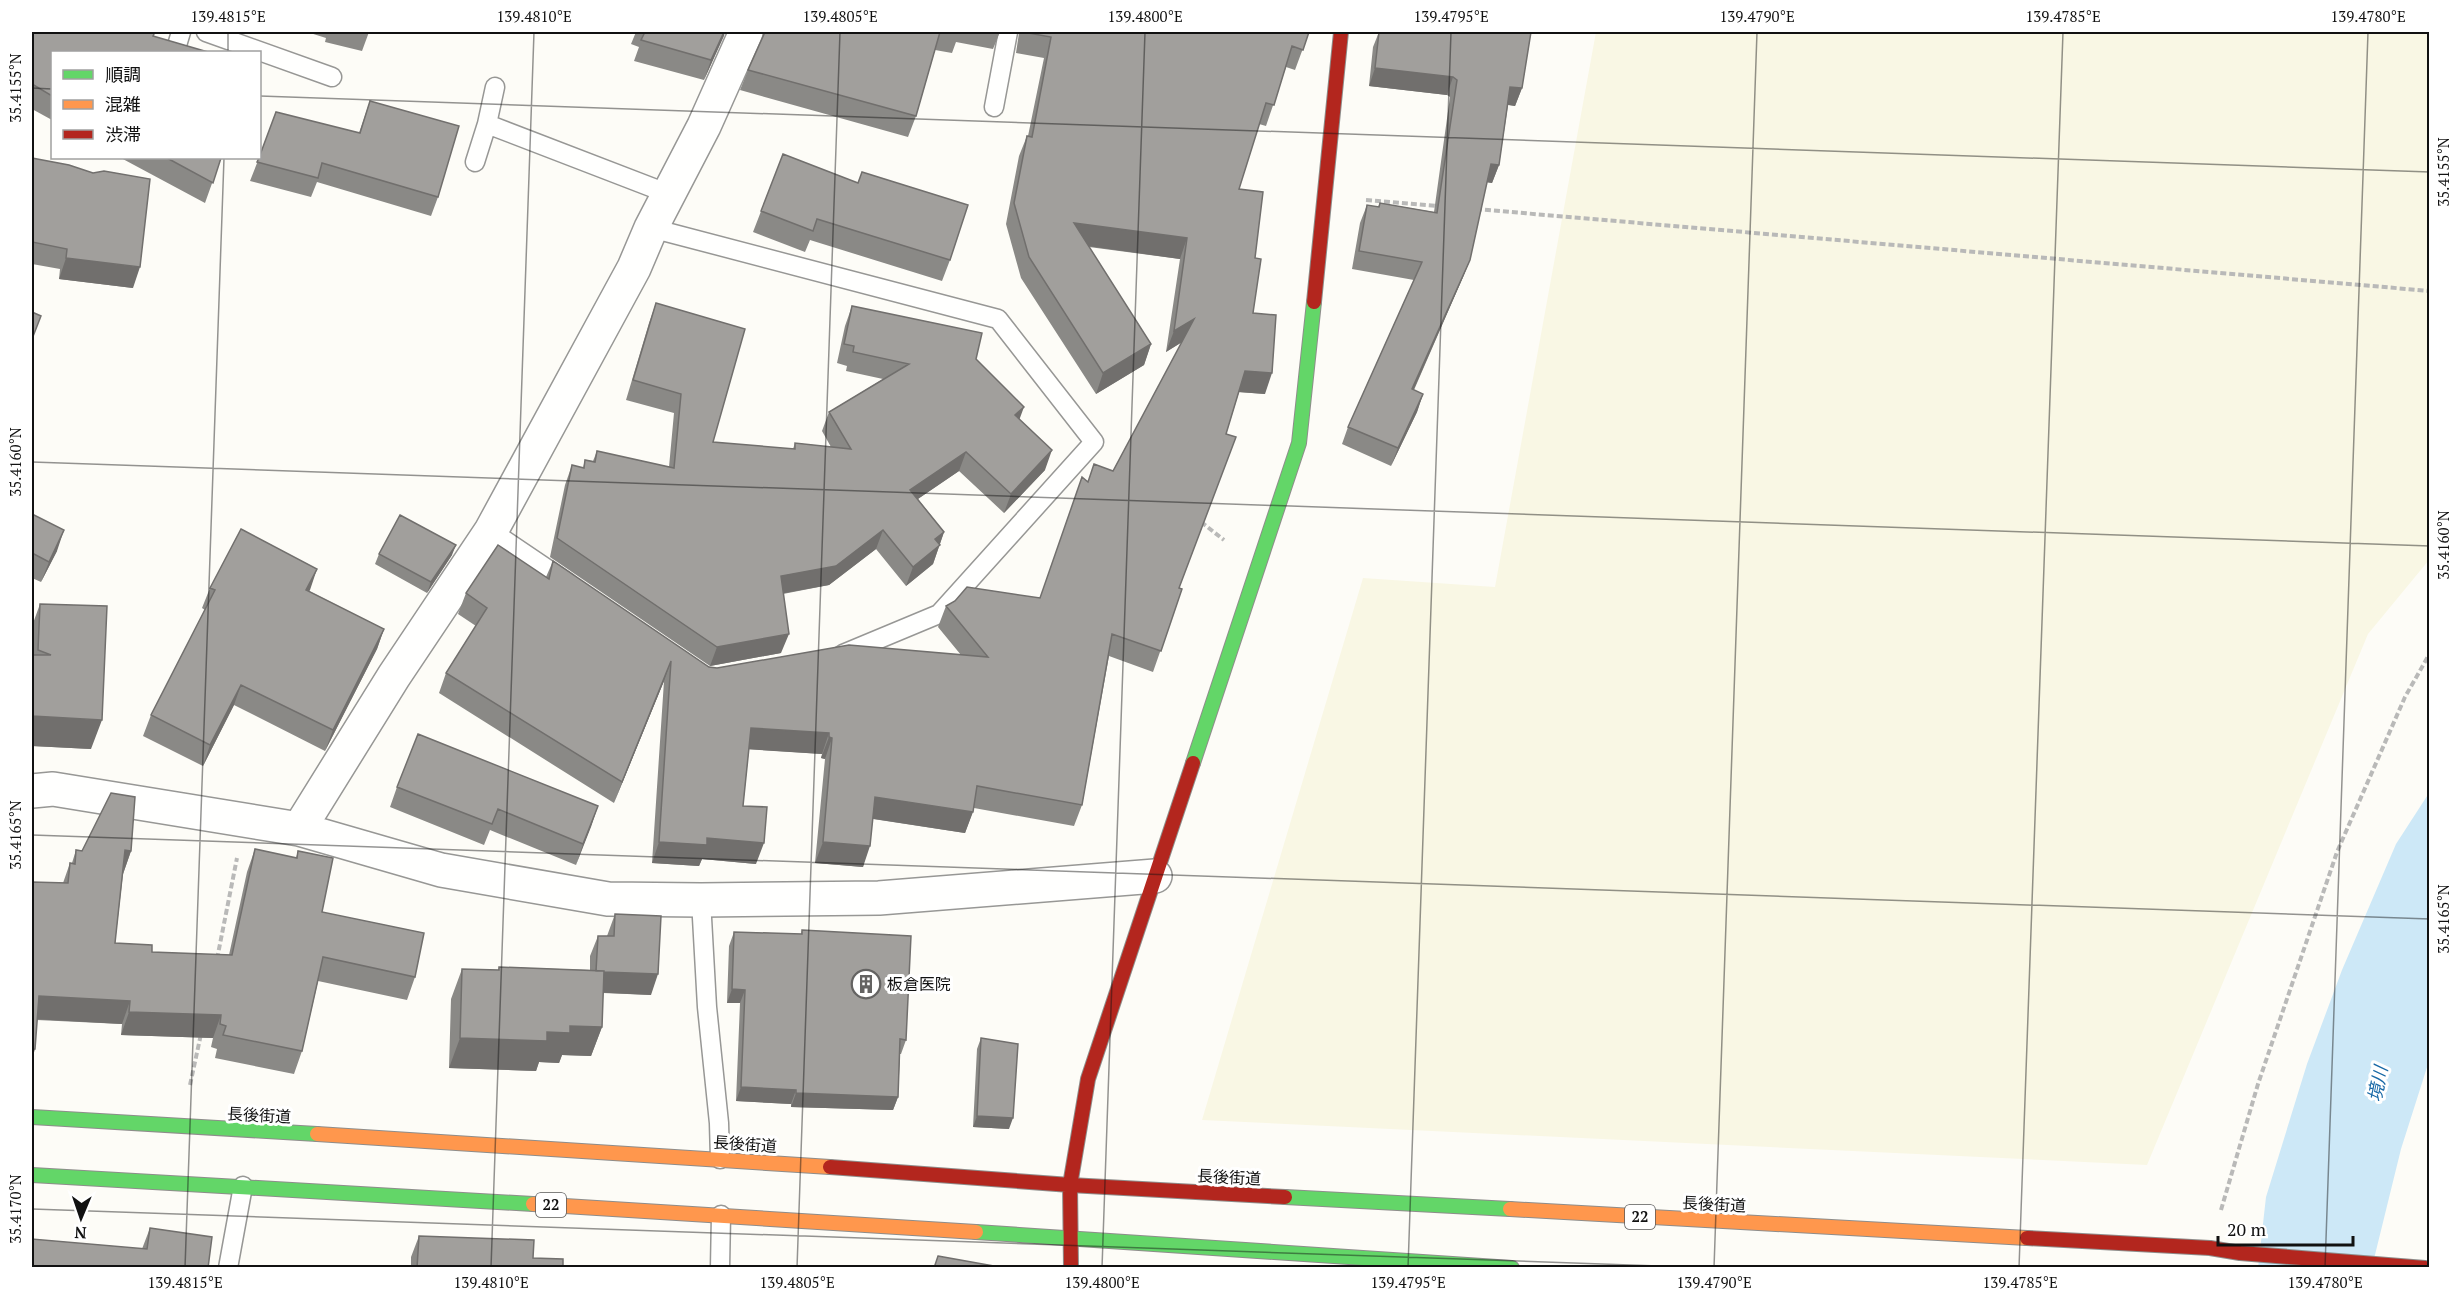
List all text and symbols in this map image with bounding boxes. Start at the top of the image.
text: 139.4815°E [190,6,266,26]
text: 139.4810°E [496,6,572,26]
text: 139.4805°E [802,6,878,26]
text: 139.4800°E [1107,6,1183,26]
text: 139.4795°E [1413,6,1489,26]
text: 139.4790°E [1719,6,1795,26]
text: 139.4785°E [2025,6,2101,26]
text: 139.4780°E [2330,6,2406,26]
legend [51,51,261,159]
text: 35.4155°N [5,53,25,123]
text: 順調 [105,62,141,86]
text: 混雑 [105,92,141,116]
text: 渋滞 [105,122,141,146]
text: 35.4155°N [2433,137,2453,207]
text: 35.4160°N [5,427,25,497]
text: 35.4160°N [2433,510,2453,580]
text: 35.4165°N [5,800,25,870]
text: 35.4165°N [2433,884,2453,954]
building icon: 板倉医院 [850,968,882,1000]
place label: 板倉医院 [887,973,951,995]
water label: 境川 [2362,1062,2393,1104]
street label: 長後街道 [226,1102,292,1128]
street label: 長後街道 [712,1131,778,1157]
street label: 長後街道 [1196,1164,1262,1190]
text: 35.4170°N [5,1174,25,1244]
north arrow [51,1188,111,1248]
street label: 長後街道 [1681,1191,1747,1217]
road number: 22 [536,1193,566,1217]
road number: 22 [1625,1205,1655,1229]
scale bar [2218,1209,2353,1247]
text: 20 m [2227,1217,2267,1241]
text: N [74,1222,87,1244]
text: 139.4815°E [147,1272,223,1292]
text: 139.4810°E [453,1272,529,1292]
text: 139.4805°E [759,1272,835,1292]
text: 139.4800°E [1064,1272,1140,1292]
text: 139.4795°E [1370,1272,1446,1292]
text: 139.4790°E [1676,1272,1752,1292]
text: 139.4785°E [1982,1272,2058,1292]
text: 139.4780°E [2287,1272,2363,1292]

